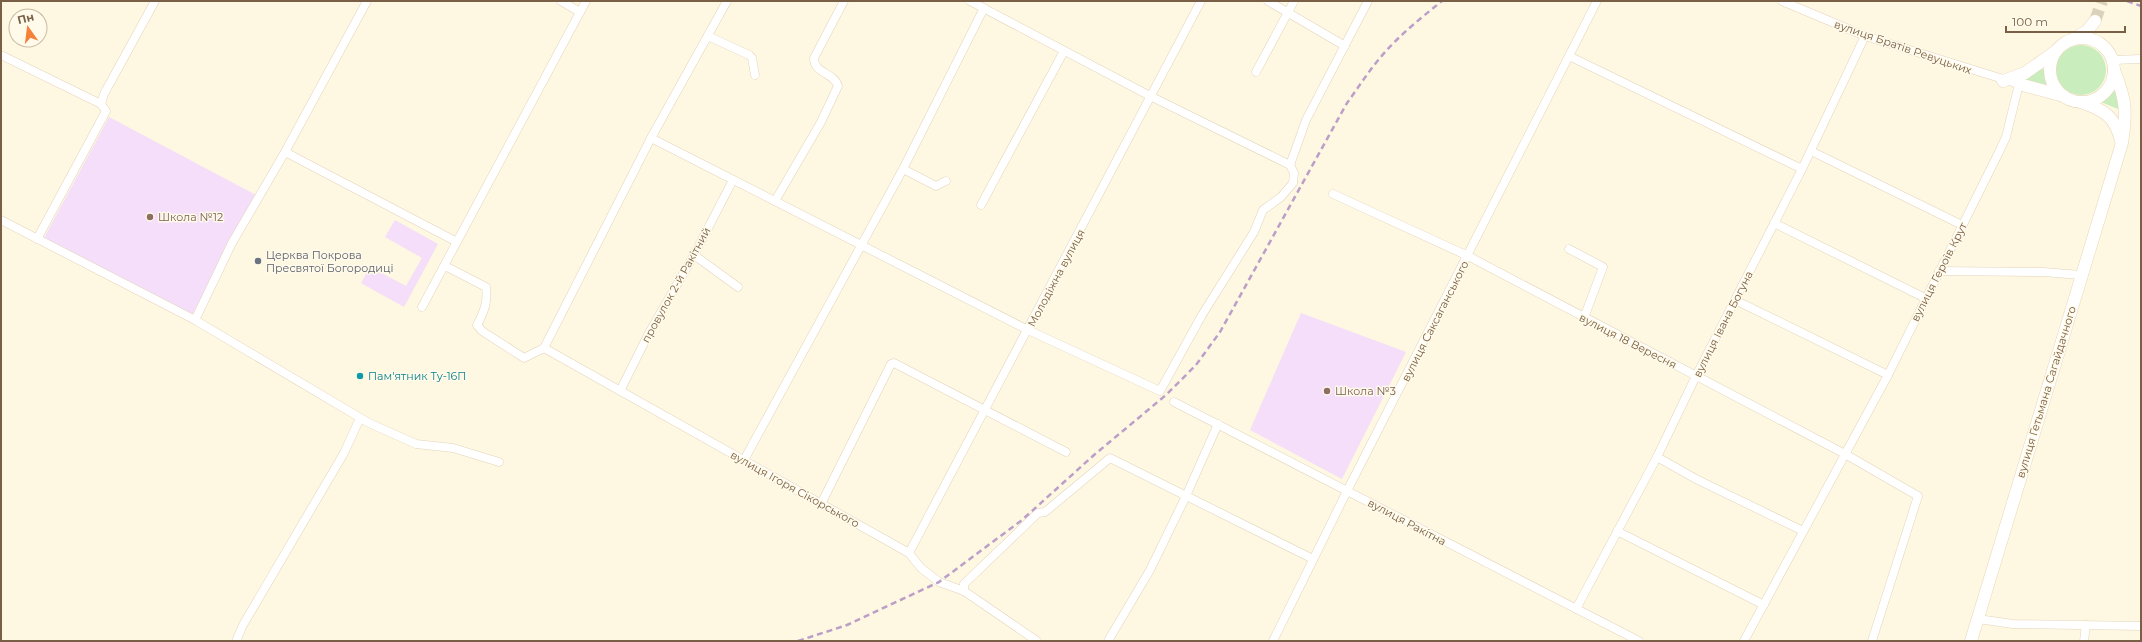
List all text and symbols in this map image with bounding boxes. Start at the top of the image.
north arrow [8,8,48,48]
scale bar [2006,8,2125,34]
text: Пн [16,9,35,27]
text: 100 m [2012,14,2048,29]
street label: вулиця Братів Ревуцьких [1832,17,1974,77]
place label: Школа №12 [158,210,223,224]
marker: Школа №12 [145,212,155,222]
street label: вулиця Героїв Крут [1908,219,1970,324]
street label: провулок 2-й Ракітний [638,225,714,345]
street label: Молодіжна вулиця [1024,227,1088,329]
place label: Церква Покрова Пресвятої Богородиці [266,248,393,275]
marker: Церква Покрова Пресвятої Богородиці [253,256,263,266]
street label: вулиця Саксаганського [1398,258,1472,384]
street label: вулиця Івана Богуна [1690,268,1756,380]
street label: вулиця Гетьмана Сагайдачного [2013,304,2079,480]
street label: вулиця 18 Вересня [1577,310,1679,372]
place label: Пам'ятник Ту-16П [368,369,466,383]
marker: Пам'ятник Ту-16П [355,371,365,381]
place label: Школа №3 [1335,384,1396,398]
marker: Школа №3 [1322,386,1332,396]
street label: вулиця Ігоря Сікорського [728,448,862,530]
street label: вулиця Ракітна [1365,495,1449,549]

